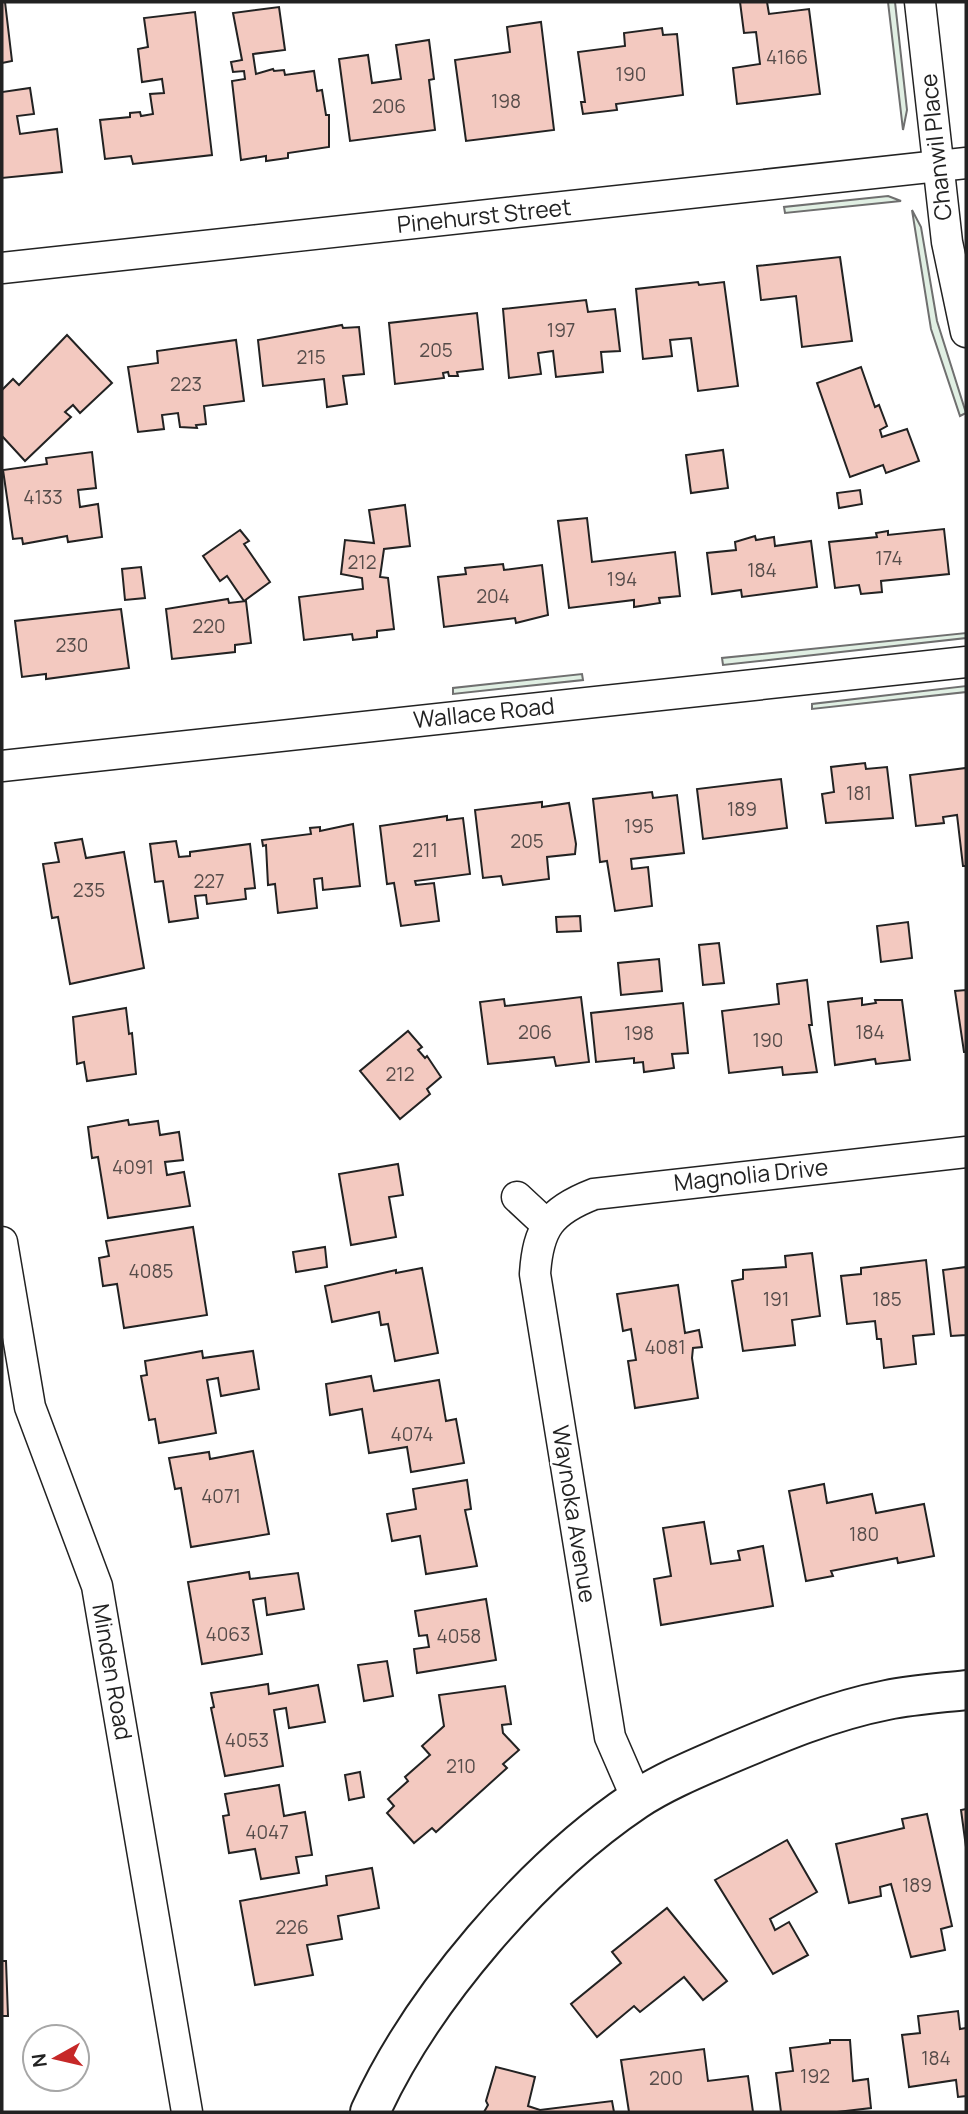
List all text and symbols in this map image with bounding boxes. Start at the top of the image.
house number: 4166 [766,44,808,70]
house number: 190 [616,61,646,87]
street label: Chanwil Place [911,72,959,222]
house number: 198 [491,88,521,114]
house number: 206 [372,93,406,119]
street label: Pinehurst Street [395,190,573,240]
house number: 197 [547,317,575,343]
house number: 205 [419,337,453,363]
house number: 215 [296,344,326,370]
house number: 223 [170,371,202,397]
house number: 4133 [23,484,63,510]
house number: 174 [875,545,903,571]
house number: 212 [347,549,377,575]
house number: 184 [747,557,777,583]
house number: 194 [607,566,637,592]
house number: 204 [476,583,510,609]
house number: 220 [192,613,226,639]
house number: 230 [56,632,88,658]
street label: Wallace Road [412,689,556,735]
house number: 181 [846,780,872,806]
house number: 189 [727,796,757,822]
house number: 195 [624,813,654,839]
house number: 205 [510,828,544,854]
house number: 211 [412,837,438,863]
house number: 227 [193,868,225,894]
house number: 235 [73,877,105,903]
house number: 206 [518,1019,552,1045]
house number: 184 [855,1019,885,1045]
house number: 198 [624,1020,654,1046]
house number: 190 [753,1027,783,1053]
house number: 212 [385,1061,415,1087]
street label: Magnolia Drive [672,1150,830,1198]
house number: 4091 [112,1154,154,1180]
house number: 4085 [129,1258,173,1284]
house number: 191 [763,1286,789,1312]
house number: 185 [872,1286,902,1312]
house number: 4081 [644,1334,686,1360]
house number: 4074 [391,1421,433,1447]
street label: Waynoka Avenue [545,1423,605,1605]
house number: 4071 [201,1483,241,1509]
house number: 180 [849,1521,879,1547]
street label: Minden Road [85,1601,141,1742]
house number: 4063 [205,1621,251,1647]
house number: 4058 [437,1623,481,1649]
house number: 4053 [225,1727,269,1753]
house number: 210 [446,1753,476,1779]
house number: 4047 [245,1819,289,1845]
house number: 189 [902,1872,932,1898]
house number: 226 [275,1914,309,1940]
north arrow [21,2023,91,2093]
house number: 184 [921,2045,951,2071]
text: N [25,2052,53,2069]
house number: 192 [800,2063,830,2089]
house number: 200 [649,2065,683,2091]

